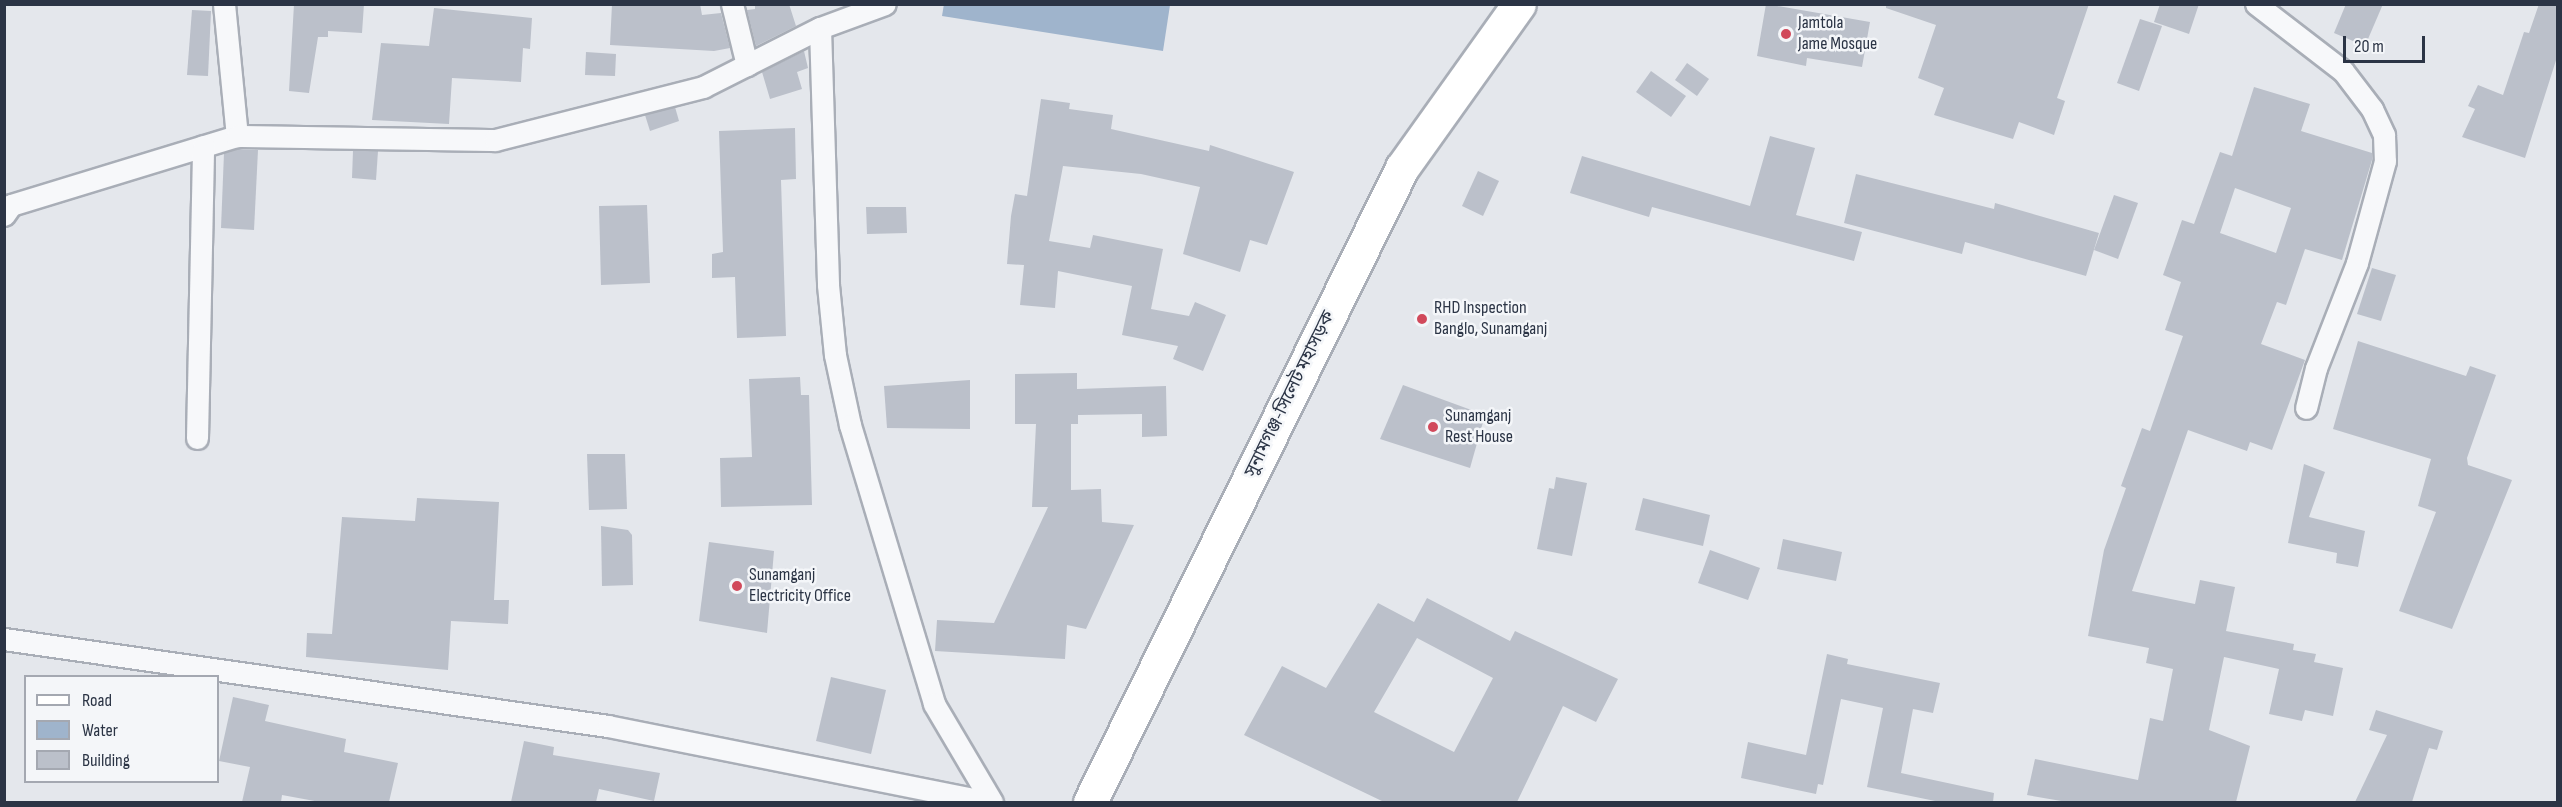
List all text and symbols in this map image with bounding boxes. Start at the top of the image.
place label: Jamtola Jame Mosque [1798,13,1877,56]
scale bar [2346,24,2428,62]
marker: Jamtola Jame Mosque [1779,27,1793,41]
text: 20 m [2354,36,2384,57]
place label: RHD Inspection Banglo, Sunamganj [1434,298,1547,340]
street label: সুনামগঞ্জ-সিলেট মহাসড়ক [1240,307,1340,481]
marker: RHD Inspection Banglo, Sunamganj [1415,312,1429,326]
place label: Sunamganj Rest House [1445,406,1513,448]
marker: Sunamganj Rest House [1426,420,1440,434]
place label: Sunamganj Electricity Office [749,565,851,608]
marker: Sunamganj Electricity Office [730,579,744,593]
legend [24,675,219,783]
text: Road [82,690,112,711]
text: Water [82,720,118,741]
text: Building [82,750,130,771]

